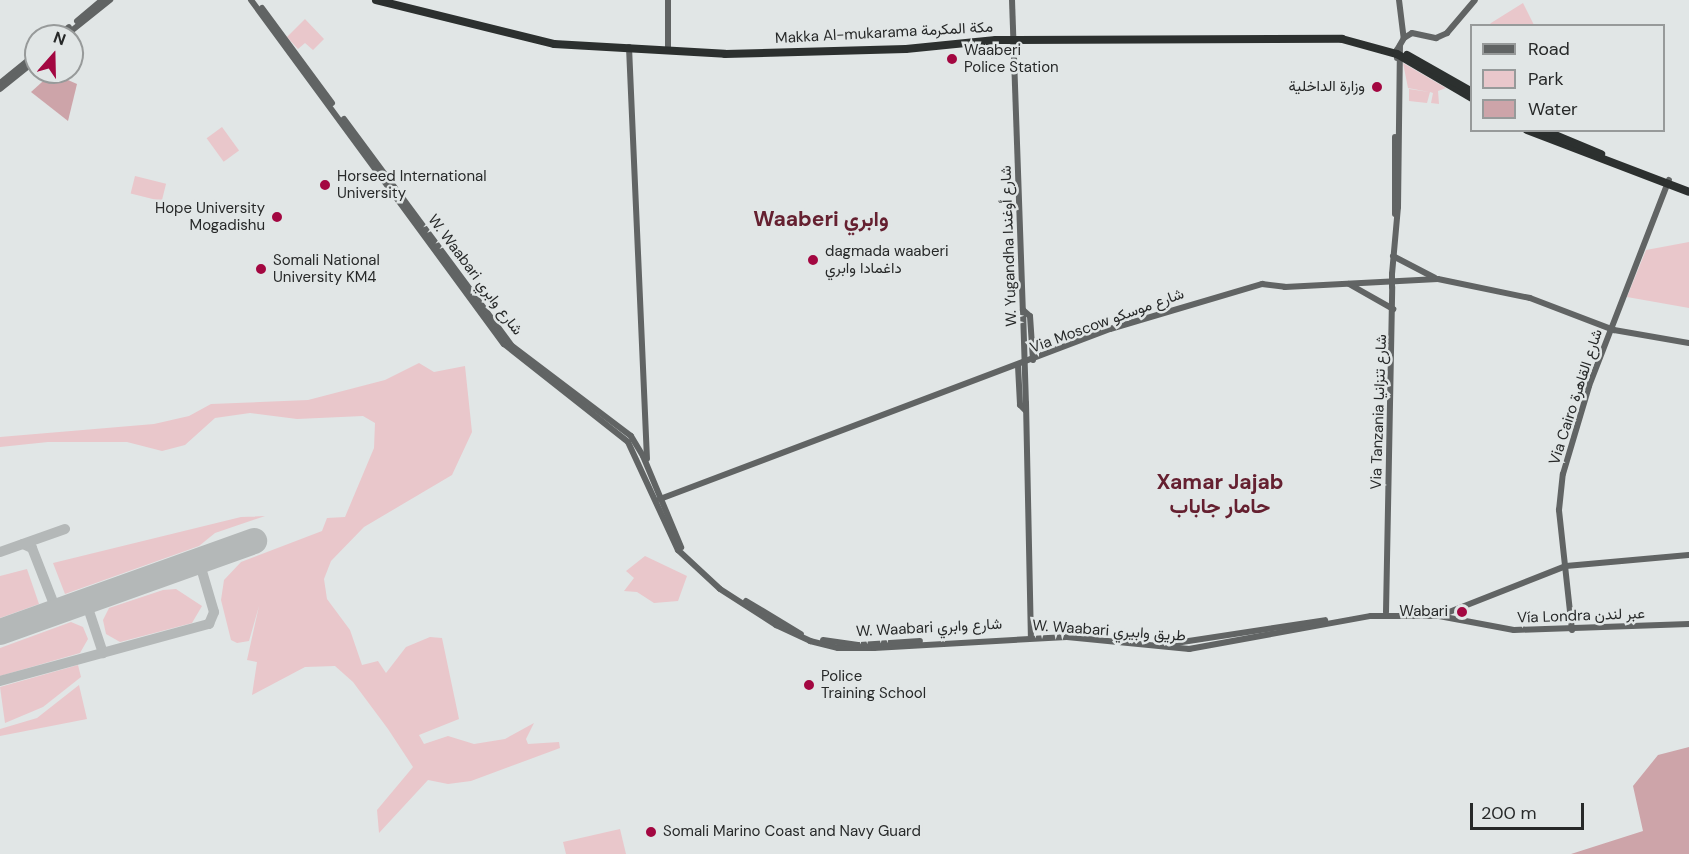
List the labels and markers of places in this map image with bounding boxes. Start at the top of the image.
place label: Waaberi Police Station [964,41,1059,76]
marker: Waaberi Police Station [945,52,959,66]
place label: وزارة الداخلية [1289,78,1365,96]
marker: وزارة الداخلية [1370,80,1384,94]
place label: Horseed International University [337,167,487,202]
marker: Horseed International University [318,178,332,192]
place label: Hope University Mogadishu [155,199,265,234]
marker: Hope University Mogadishu [270,210,284,224]
place label: dagmada waaberi داغمادا وابري [825,242,949,277]
place label: Somali National University KM4 [273,251,380,286]
marker: dagmada waaberi داغمادا وابري [806,253,820,267]
marker: Somali National University KM4 [254,262,268,276]
place label: Wabari [1399,603,1448,621]
marker: Wabari [1453,603,1471,621]
place label: Police Training School [821,667,926,702]
marker: Police Training School [802,678,816,692]
place label: Somali Marino Coast and Navy Guard [663,823,921,841]
marker: Somali Marino Coast and Navy Guard [644,825,658,839]

